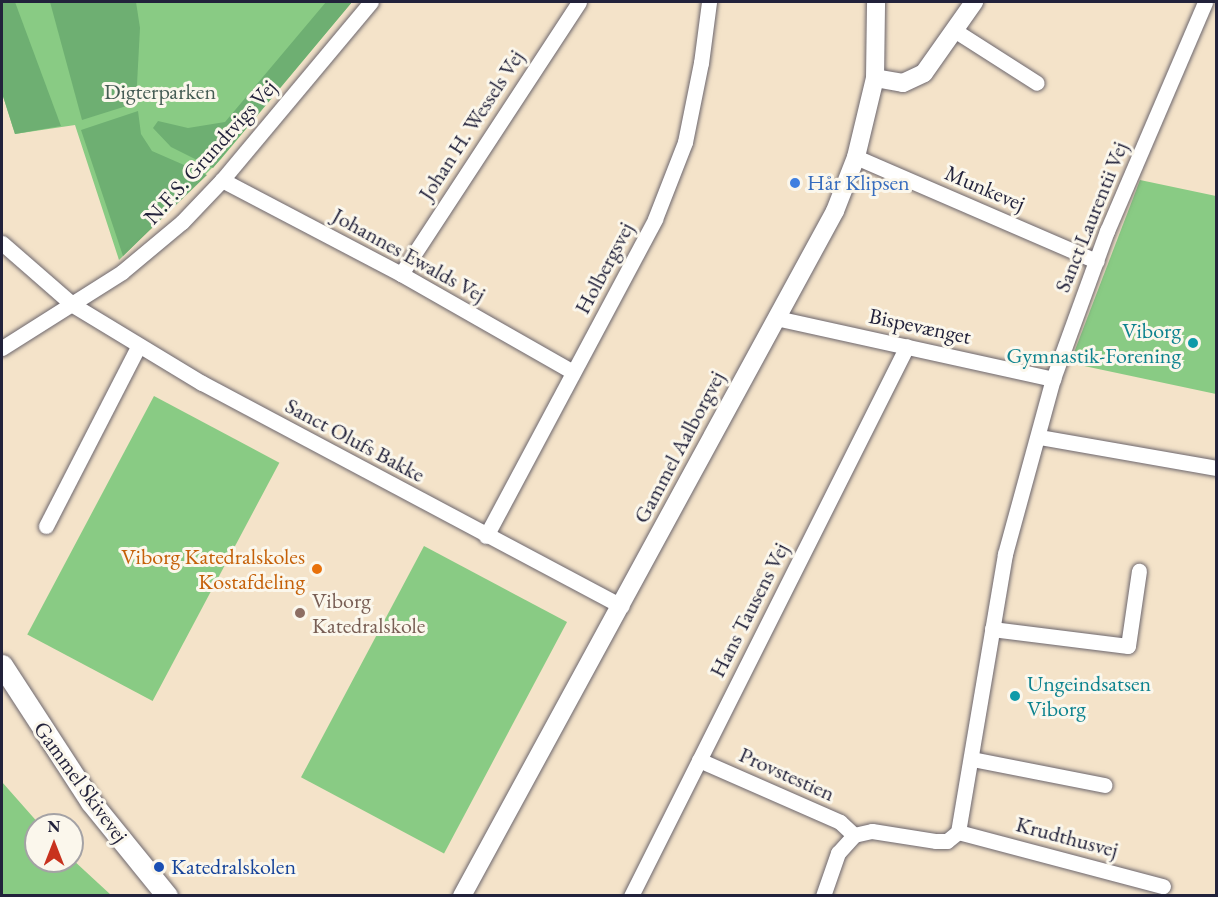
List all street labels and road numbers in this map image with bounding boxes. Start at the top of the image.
street label: Johan H. Wessels Vej [413,45,529,205]
street label: N.F.S. Grundtvigs Vej [138,74,282,230]
street label: Sanct Laurentii Vej [1049,138,1133,296]
street label: Munkevej [941,159,1029,217]
street label: Johannes Ewalds Vej [328,202,490,308]
street label: Holbergsvej [569,218,639,318]
street label: Bispevænget [867,302,973,350]
street label: Gammel Aalborgvej [628,366,730,528]
street label: Sanct Olufs Bakke [281,392,429,488]
street label: Hans Tausens Vej [704,538,794,682]
street label: Gammel Skivevej [28,716,134,848]
street label: Provstestien [735,741,839,807]
street label: Krudthusvej [1013,811,1121,863]

